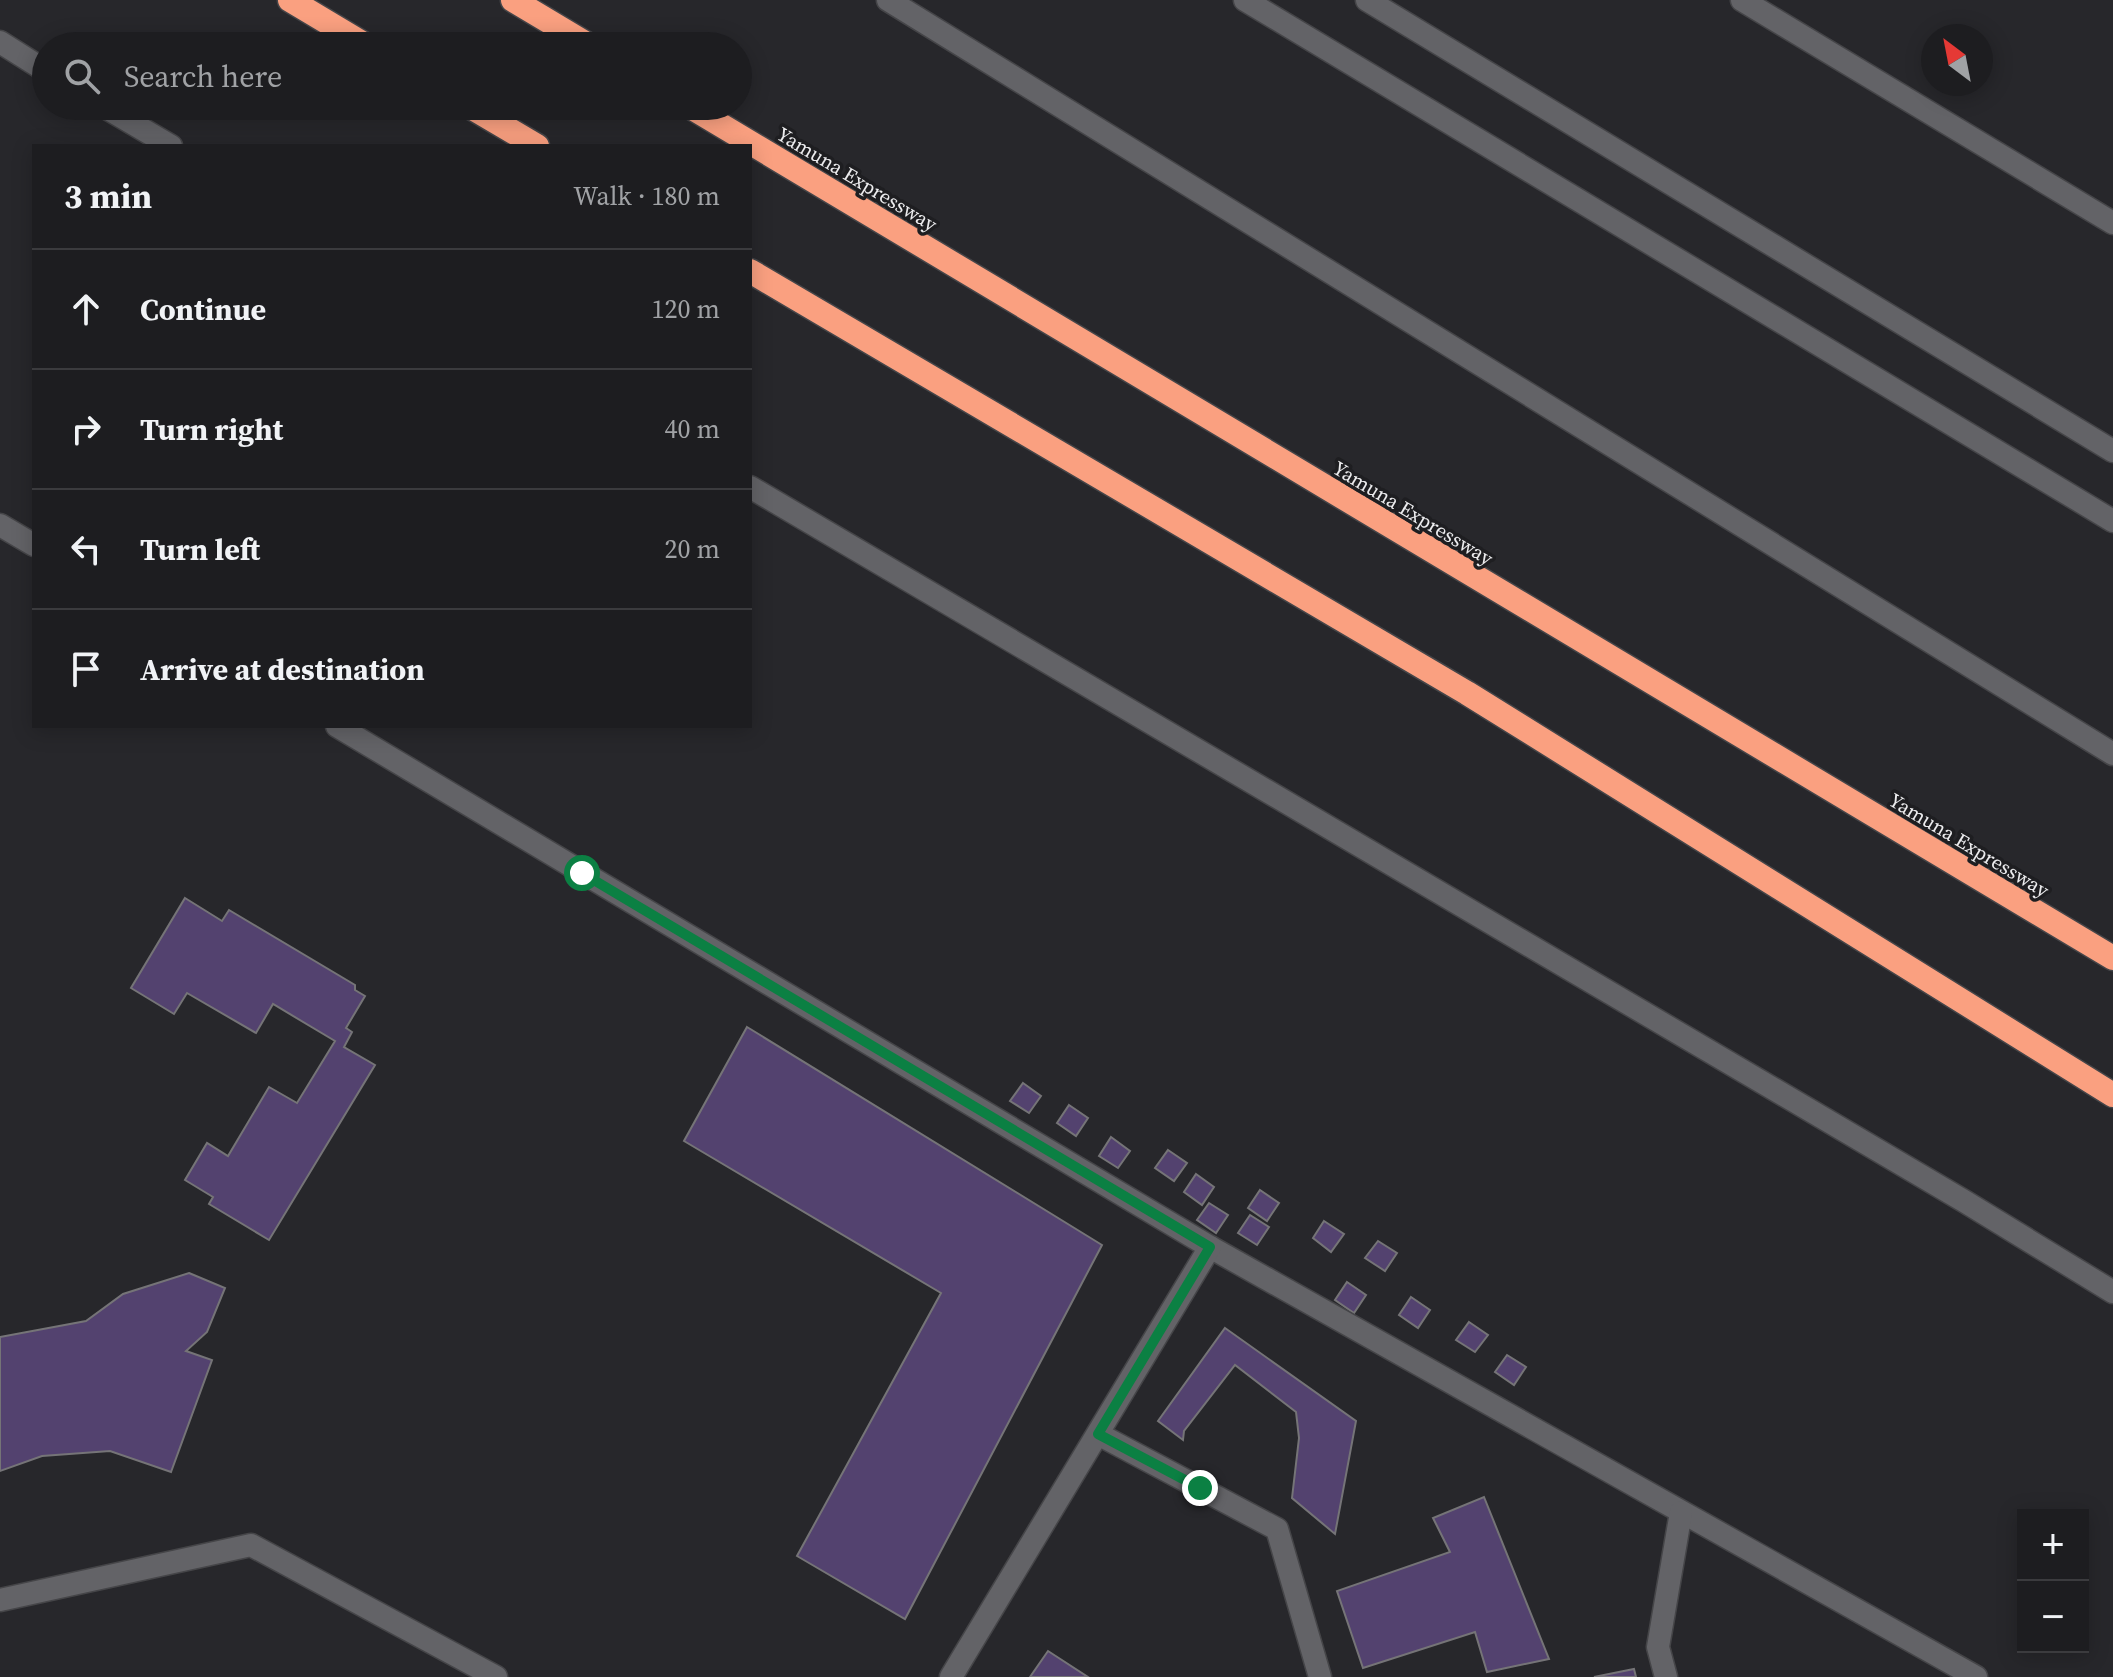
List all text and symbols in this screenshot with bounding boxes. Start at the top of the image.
north arrow [1921,24,1993,96]
search box [32,32,752,120]
icon: search [60,54,104,98]
text: Search here [124,56,282,97]
street label: Yamuna Expressway [772,120,943,238]
text: 3 min [64,173,152,219]
text: Walk · 180 m [573,178,720,214]
icon: ahead [64,287,108,331]
text: Continue [140,289,266,330]
text: 120 m [652,291,720,327]
icon: right [64,407,108,451]
text: Turn right [140,409,283,450]
text: 40 m [665,411,720,447]
street label: Yamuna Expressway [1328,454,1499,572]
icon: left [64,527,108,571]
text: Turn left [140,529,260,570]
text: 20 m [665,531,720,567]
icon: arrive [64,647,108,691]
text: Arrive at destination [140,649,425,690]
street label: Yamuna Expressway [1884,786,2055,904]
route start [564,855,600,891]
route end [1182,1470,1218,1506]
map controls [2017,1509,2089,1653]
button: + [2017,1509,2089,1581]
button: − [2017,1581,2089,1653]

